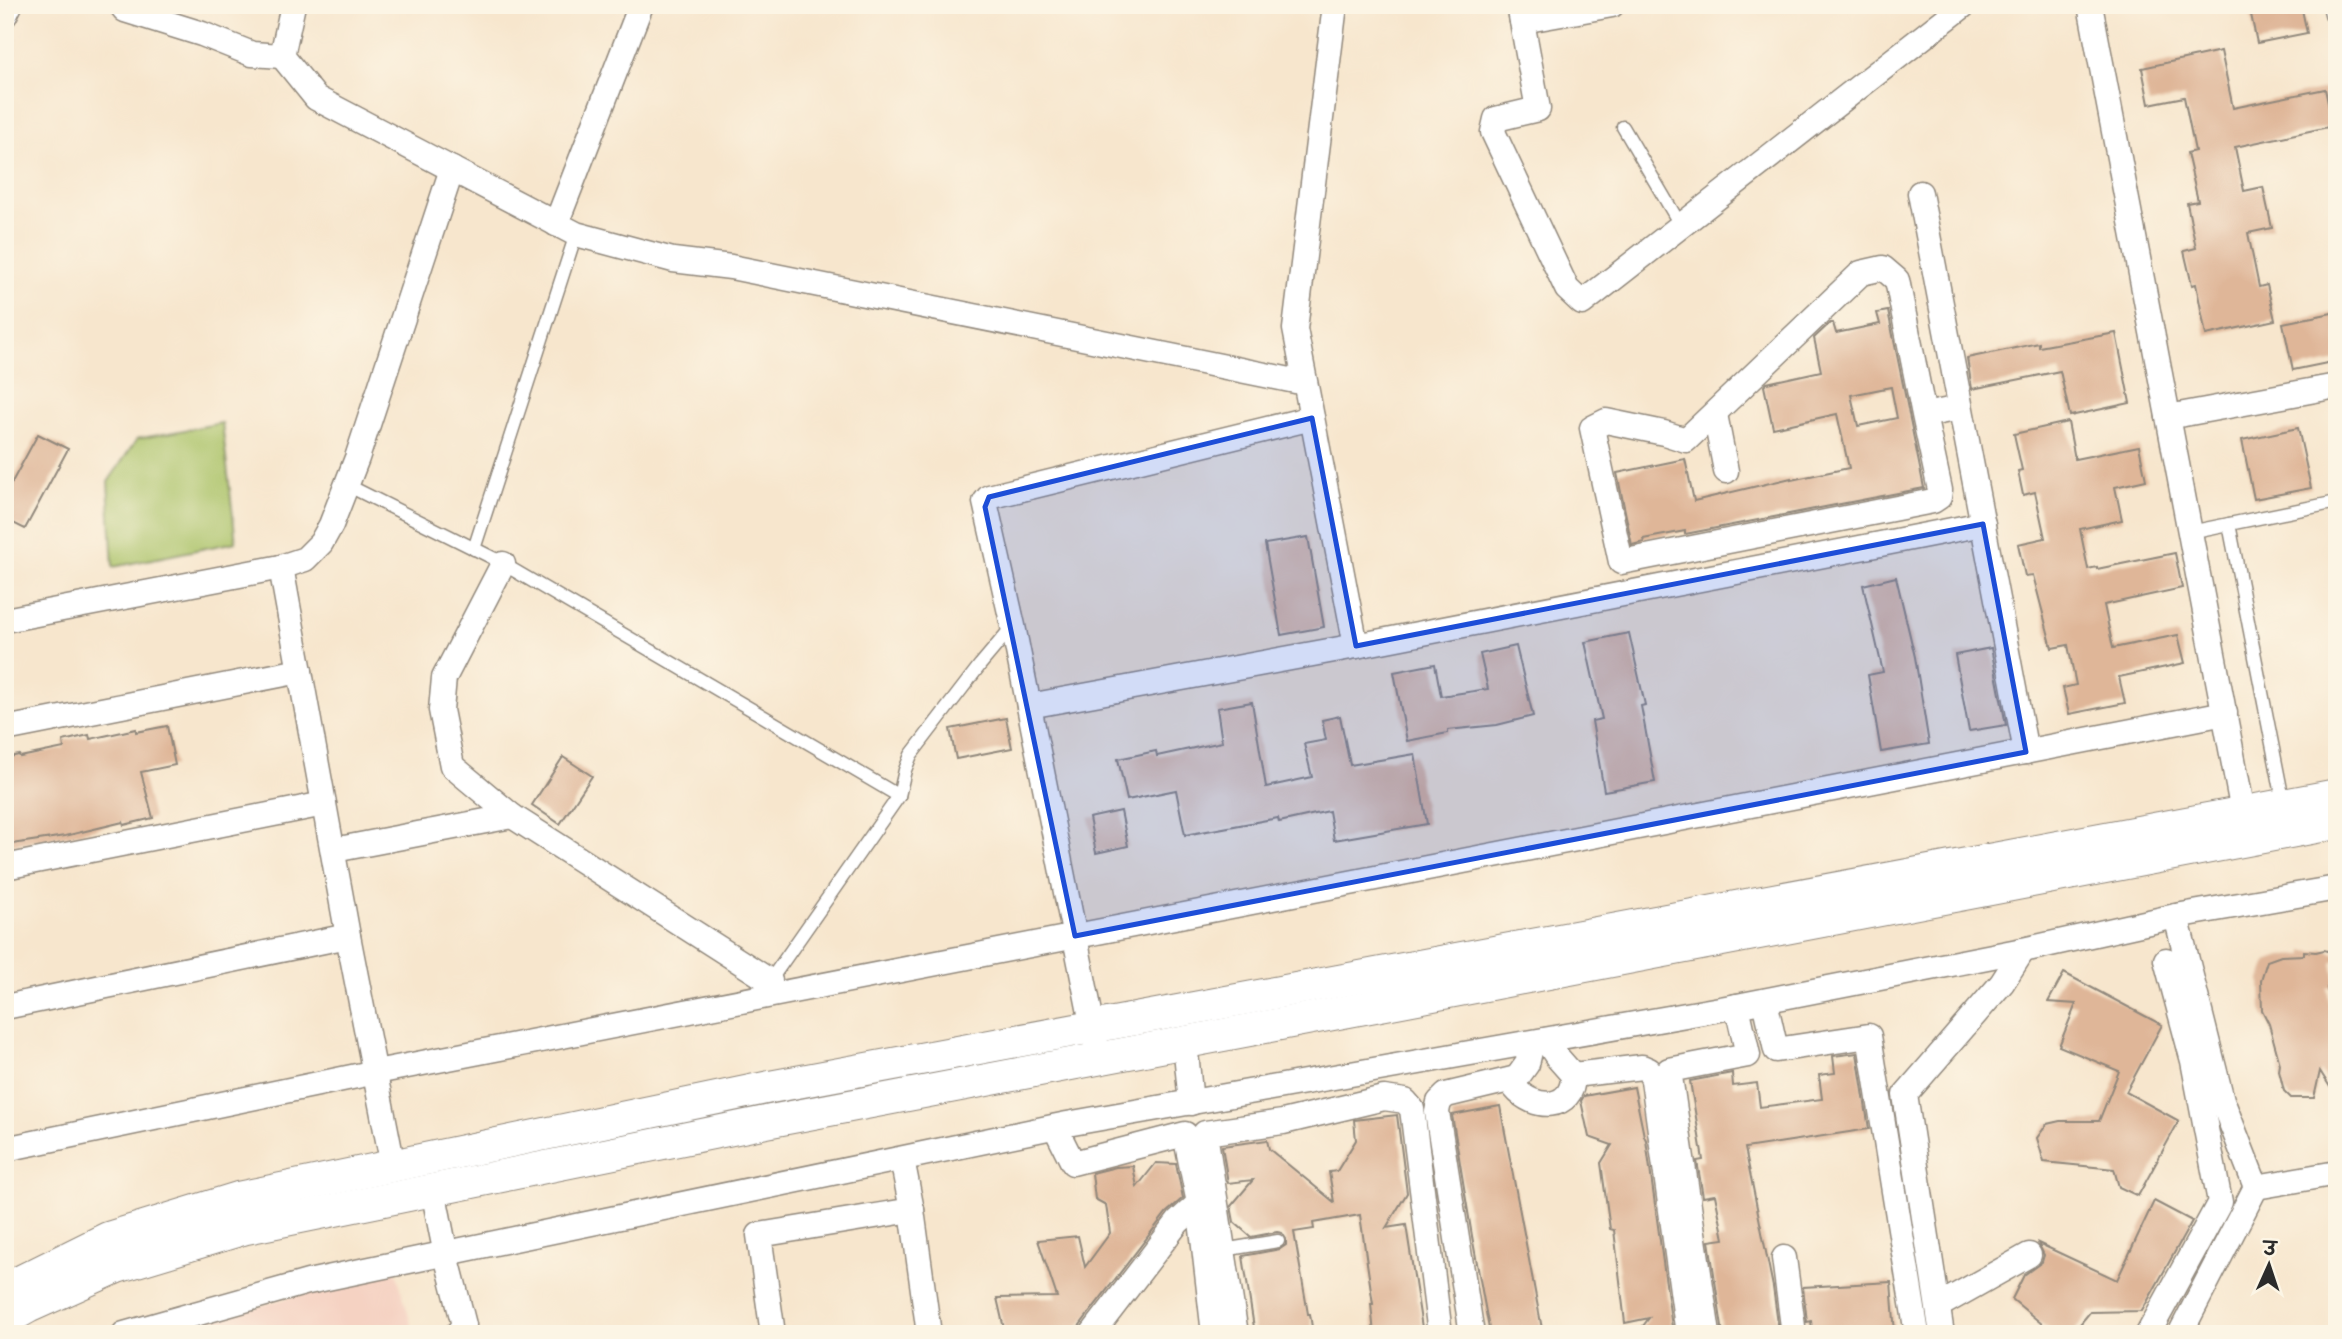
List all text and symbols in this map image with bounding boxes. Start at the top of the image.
north arrow [2234,1230,2304,1300]
text: उ [2261,1236,2279,1260]

